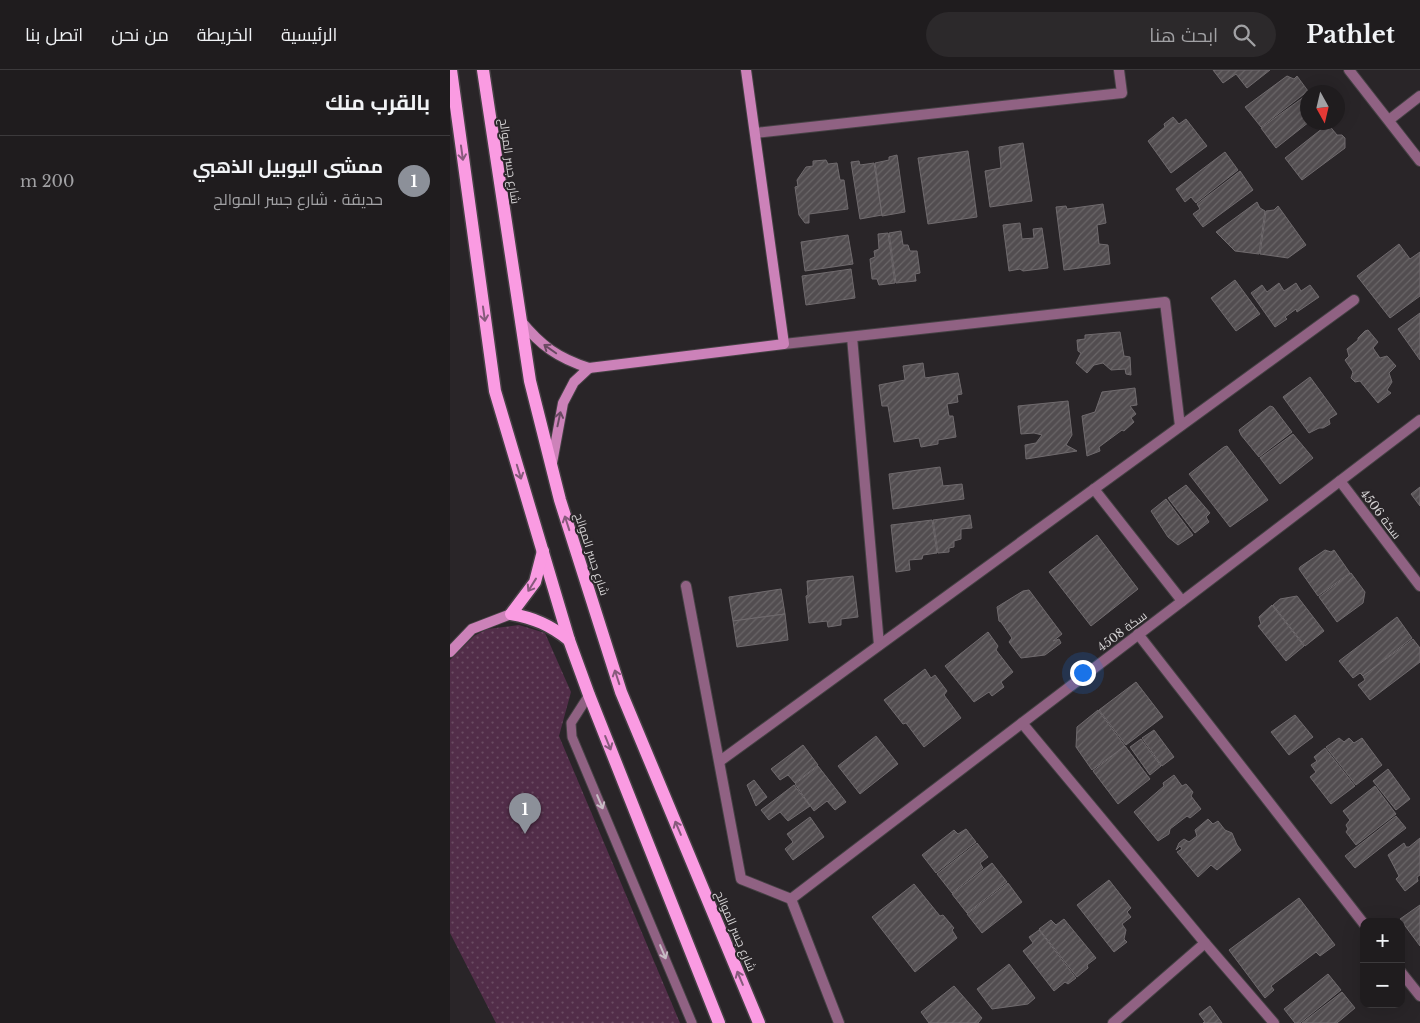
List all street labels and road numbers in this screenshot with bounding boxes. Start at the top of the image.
street label: شارع جسر الموالح [496,117,523,205]
street label: سكة 4506 [1357,486,1405,542]
street label: شارع جسر الموالح [571,511,612,598]
street label: سكة 4508 [1094,608,1150,654]
street label: شارع جسر الموالح [711,888,760,974]

